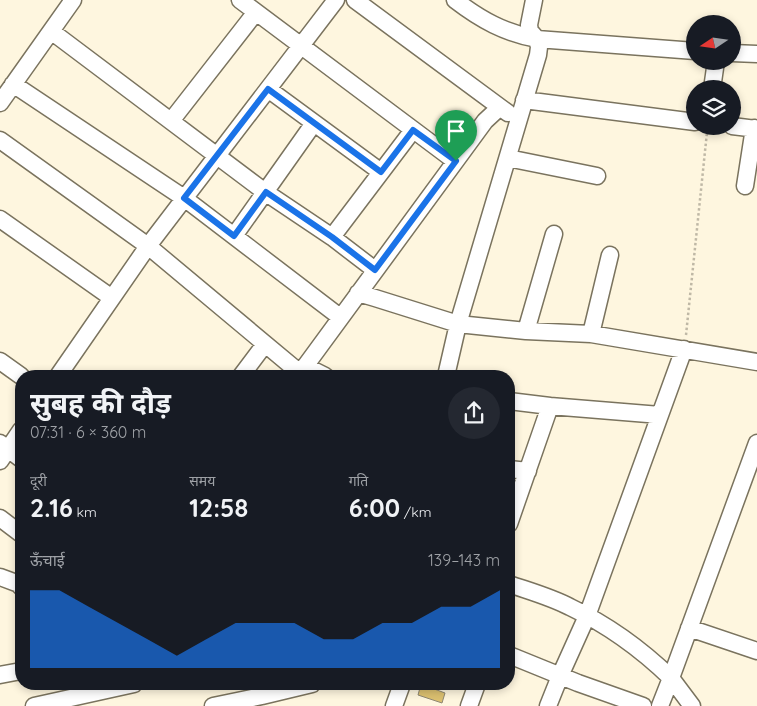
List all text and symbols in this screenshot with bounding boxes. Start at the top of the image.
north arrow [686,15,741,70]
map controls [686,15,741,135]
button: layers [686,80,741,135]
pin [435,110,477,161]
icon: arrive [442,117,470,145]
text: सुबह की दौड़ [30,385,171,420]
button: share [448,387,500,439]
text: 07:31 · 6 × 360 m [30,422,146,442]
text: दूरी [30,472,47,490]
text: समय [189,472,215,490]
text: गति [349,472,368,490]
text: 2.16 [30,492,73,523]
text: 12:58 [189,492,248,523]
text: 6:00 [349,492,400,523]
text: km [73,503,97,521]
text: /km [400,503,431,521]
text: ऊँचाई [30,550,65,570]
text: 139–143 m [428,550,500,570]

